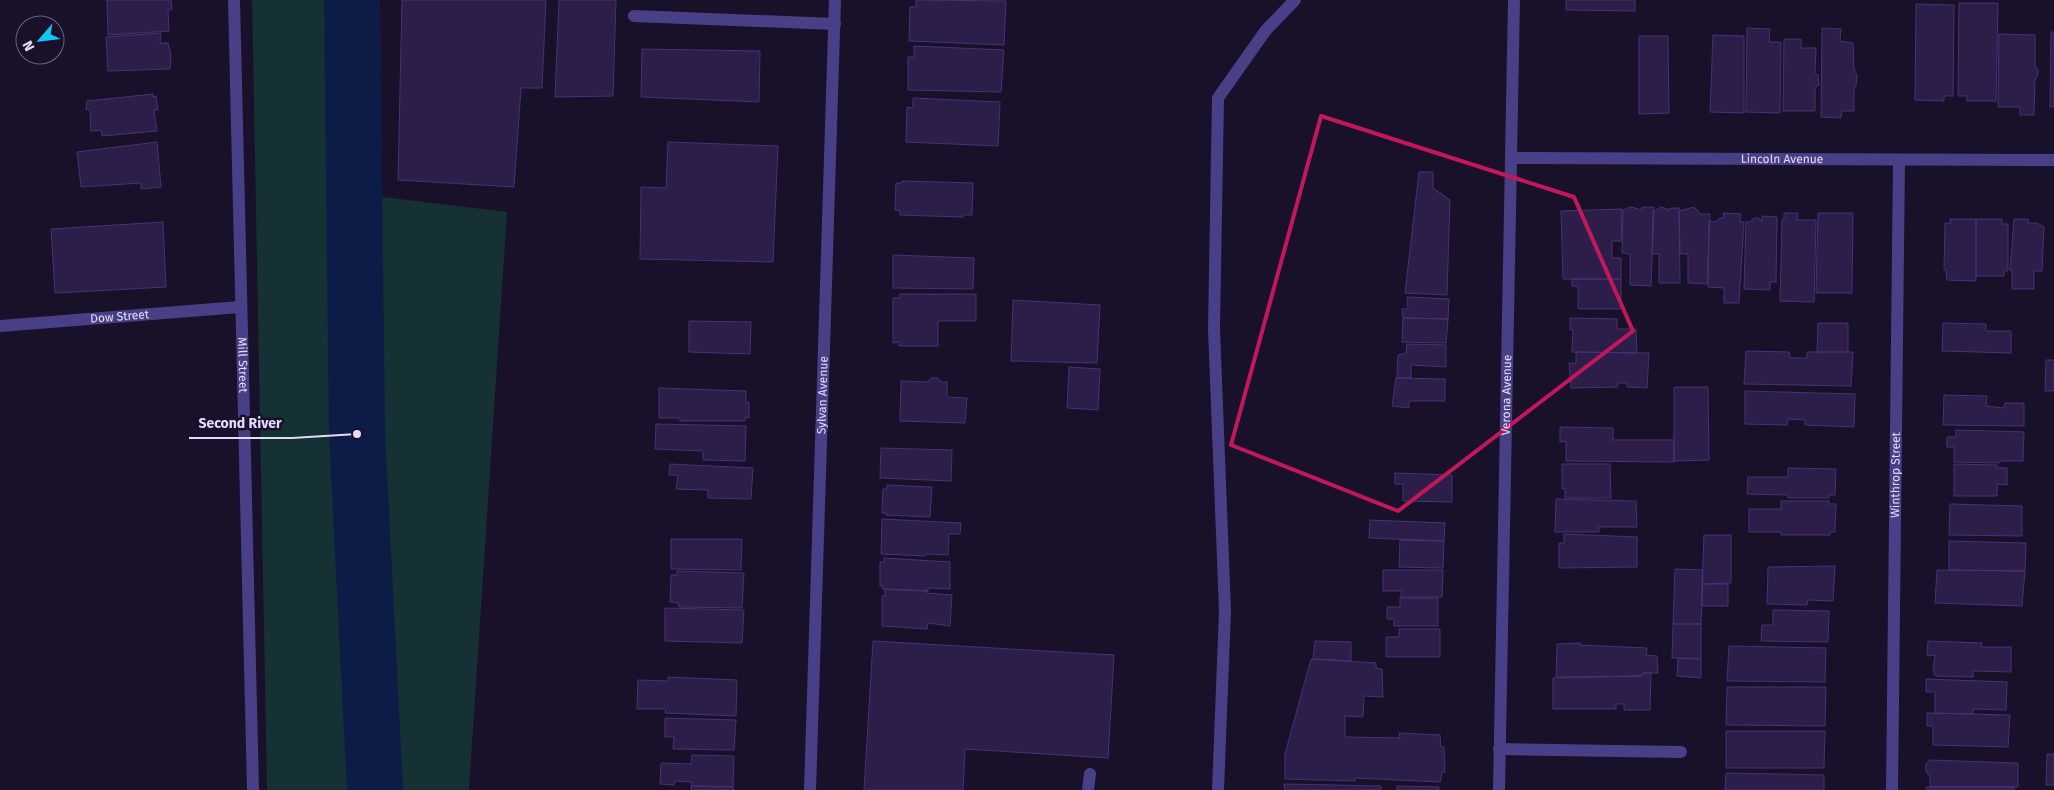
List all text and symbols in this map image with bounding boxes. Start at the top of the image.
north arrow [15,15,65,65]
text: N [19,38,39,54]
street label: Lincoln Avenue [1741,152,1823,166]
street label: Dow Street [90,307,150,326]
street label: Mill Street [235,337,250,394]
street label: Verona Avenue [1499,355,1514,436]
street label: Sylvan Avenue [814,356,831,434]
callout: Second River [189,409,292,438]
text: Second River [198,415,282,432]
street label: Winthrop Street [1888,431,1903,518]

